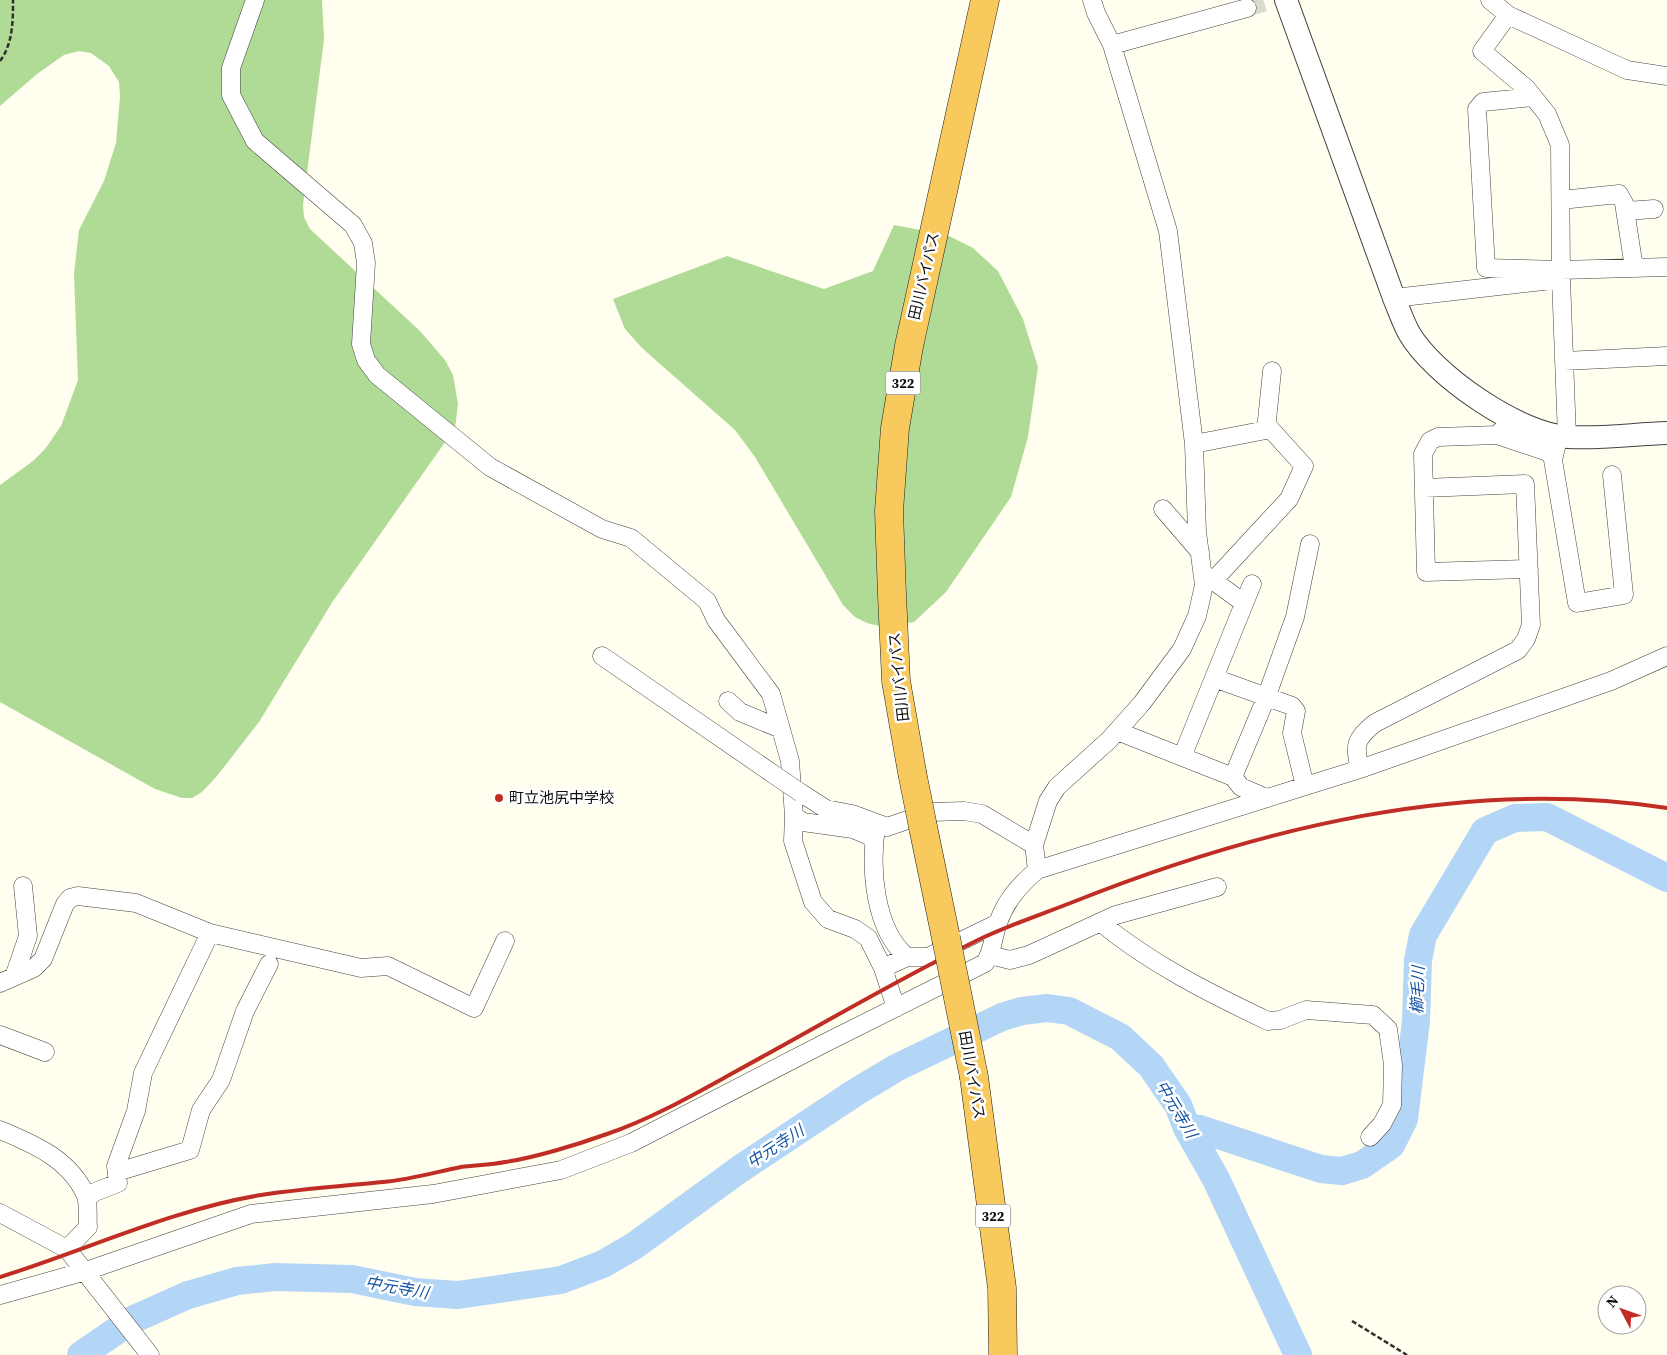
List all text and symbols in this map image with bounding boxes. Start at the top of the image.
street label: 田川バイパス [903,230,944,322]
road number: 322 [886,372,920,394]
street label: 田川バイパス [883,631,914,723]
place label: 町立池尻中学校 [509,787,614,808]
marker: 町立池尻中学校 [493,792,505,804]
water label: 櫛毛川 [1405,964,1429,1014]
street label: 田川バイパス [954,1029,991,1121]
water label: 中元寺川 [1151,1076,1204,1144]
water label: 中元寺川 [742,1118,809,1173]
road number: 322 [976,1204,1010,1228]
water label: 中元寺川 [364,1271,432,1304]
north arrow [1597,1285,1647,1335]
text: N [1601,1291,1623,1312]

